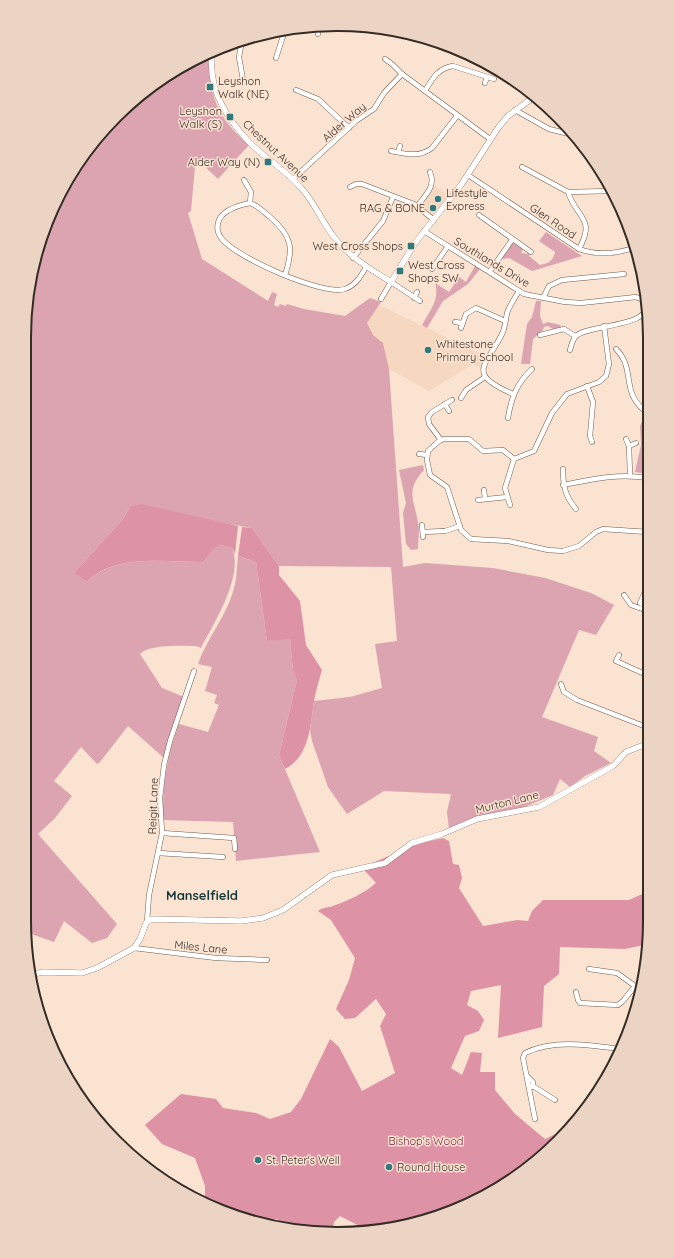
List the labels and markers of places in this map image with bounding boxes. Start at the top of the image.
place label: Leyshon Walk (NE) [218,74,269,101]
marker: Leyshon Walk (NE) [205,82,215,92]
place label: Leyshon Walk (S) [179,104,222,131]
marker: Leyshon Walk (S) [225,112,235,122]
place label: Alder Way (N) [188,155,260,169]
marker: Alder Way (N) [263,157,273,167]
place label: Lifestyle Express [446,186,488,213]
marker: Lifestyle Express [433,194,443,204]
place label: RAG & BONE [360,201,425,215]
marker: RAG & BONE [428,203,438,213]
place label: West Cross Shops [312,239,403,253]
marker: West Cross Shops [406,241,416,251]
place label: West Cross Shops SW [408,258,465,285]
marker: West Cross Shops SW [395,266,405,276]
place label: Whitestone Primary School [436,337,513,364]
marker: Whitestone Primary School [423,345,433,355]
place label: St. Peter's Well [266,1153,340,1167]
marker: St. Peter's Well [253,1155,263,1165]
place label: Round House [397,1160,465,1174]
marker: Round House [384,1162,394,1172]

